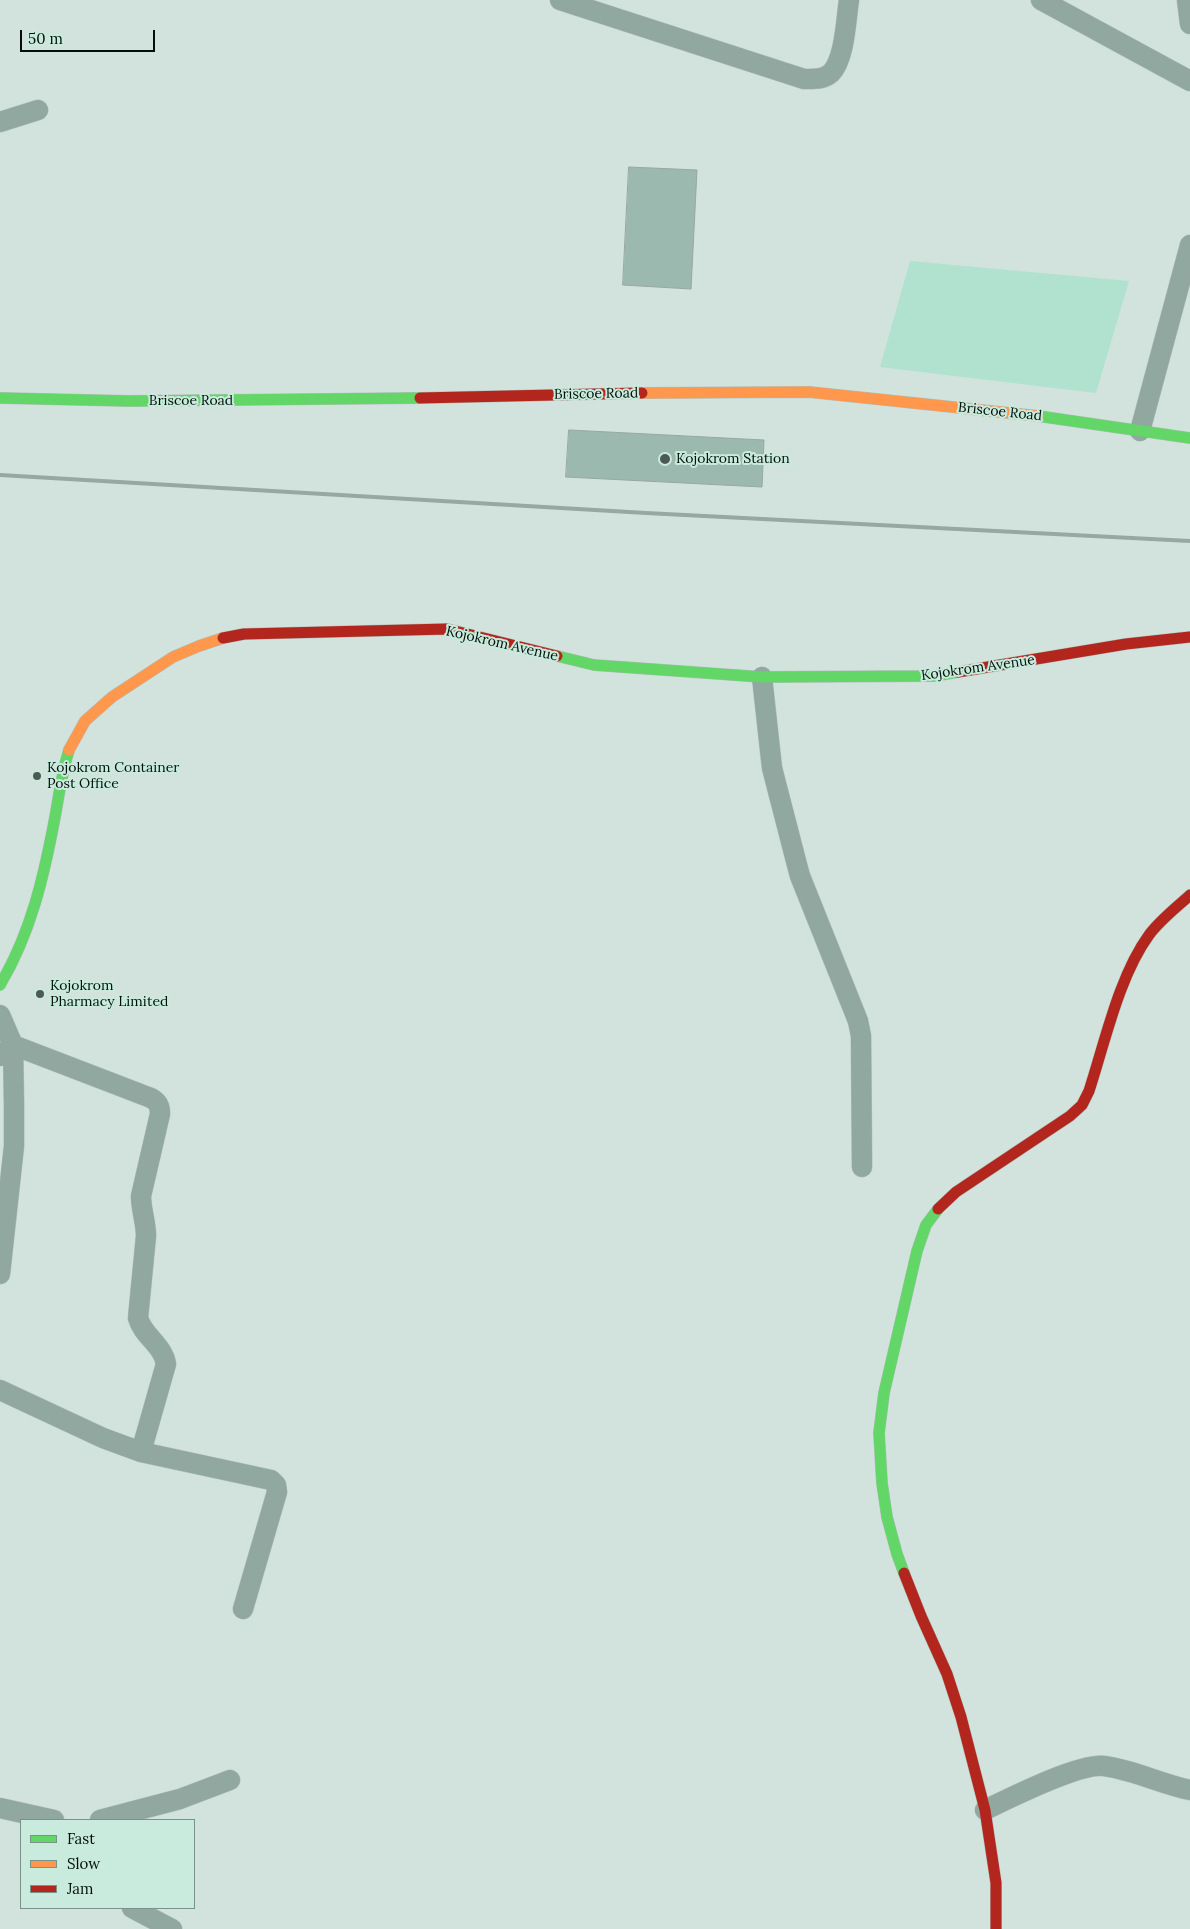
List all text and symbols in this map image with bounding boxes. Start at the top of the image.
scale bar [22,20,158,52]
text: 50 m [28,29,63,48]
street label: Briscoe Road [554,385,638,403]
street label: Briscoe Road [149,393,233,409]
street label: Briscoe Road [957,399,1043,425]
place label: Kojokrom Station [676,451,790,467]
marker: Kojokrom Station [658,452,672,466]
street label: Kojokrom Avenue [444,623,560,665]
street label: Kojokrom Avenue [920,652,1036,684]
place label: Kojokrom Container Post Office [47,760,179,792]
marker: Kojokrom Container Post Office [31,770,43,782]
place label: Kojokrom Pharmacy Limited [50,978,168,1010]
marker: Kojokrom Pharmacy Limited [34,988,46,1000]
legend [20,1819,195,1909]
text: Fast [67,1829,95,1848]
text: Slow [67,1854,100,1873]
text: Jam [67,1879,94,1898]

